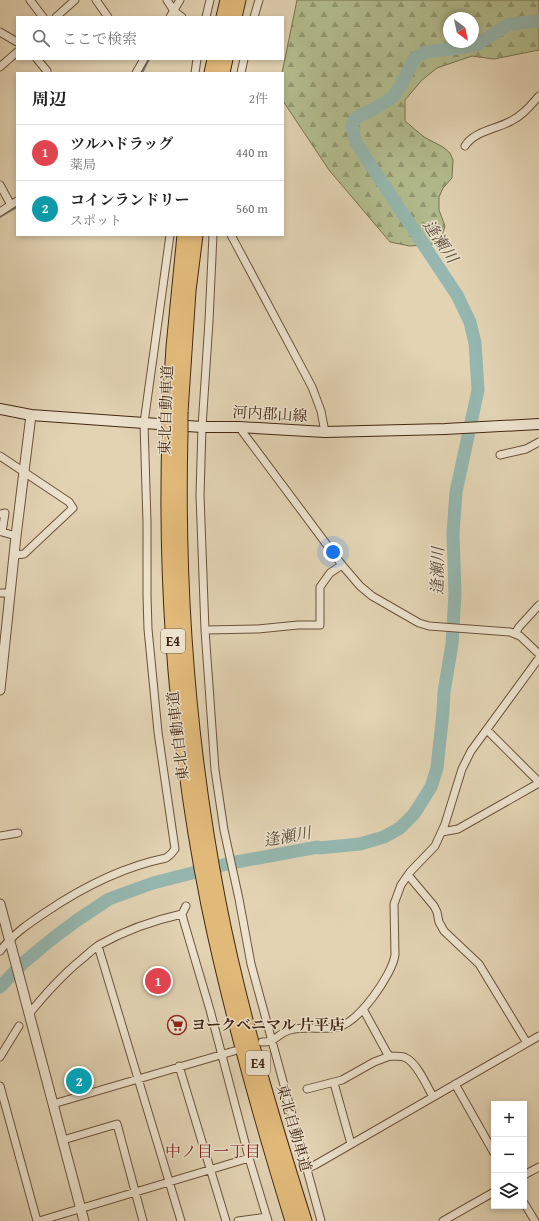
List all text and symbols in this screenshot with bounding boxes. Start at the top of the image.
north arrow [443,12,479,48]
search box [16,16,284,60]
icon: search [30,27,52,49]
text: ここで検索 [62,28,137,49]
text: 周辺 [32,86,66,111]
text: 2件 [249,89,268,108]
text: ツルハドラッグ [70,133,173,154]
text: 1 [42,143,48,162]
text: 440 m [236,143,268,162]
text: 薬局 [70,155,96,174]
text: コインランドリー [70,189,190,210]
text: 2 [42,199,48,218]
text: 560 m [236,199,268,218]
text: スポット [70,211,122,230]
water label: 逢瀬川 [418,214,465,269]
street label: 東北自動車道 [153,365,178,455]
street label: 河内郡山線 [232,401,308,426]
your location [323,542,343,562]
water label: 逢瀬川 [425,545,449,595]
road number: E4 [161,629,185,653]
street label: 東北自動車道 [162,690,193,782]
water label: 逢瀬川 [261,820,315,852]
pin: 1 [145,966,171,996]
supermarket icon: ヨークベニマル 片平店 [166,1014,188,1036]
place label: ヨークベニマル 片平店 [191,1014,344,1035]
road number: E4 [246,1051,270,1075]
pin: 2 [66,1066,92,1096]
street label: 東北自動車道 [272,1082,317,1174]
map controls [491,1101,527,1209]
button: + [491,1101,527,1137]
button: − [491,1137,527,1173]
district label: 中ノ目一丁目 [165,1139,261,1163]
button: layers [491,1173,527,1209]

